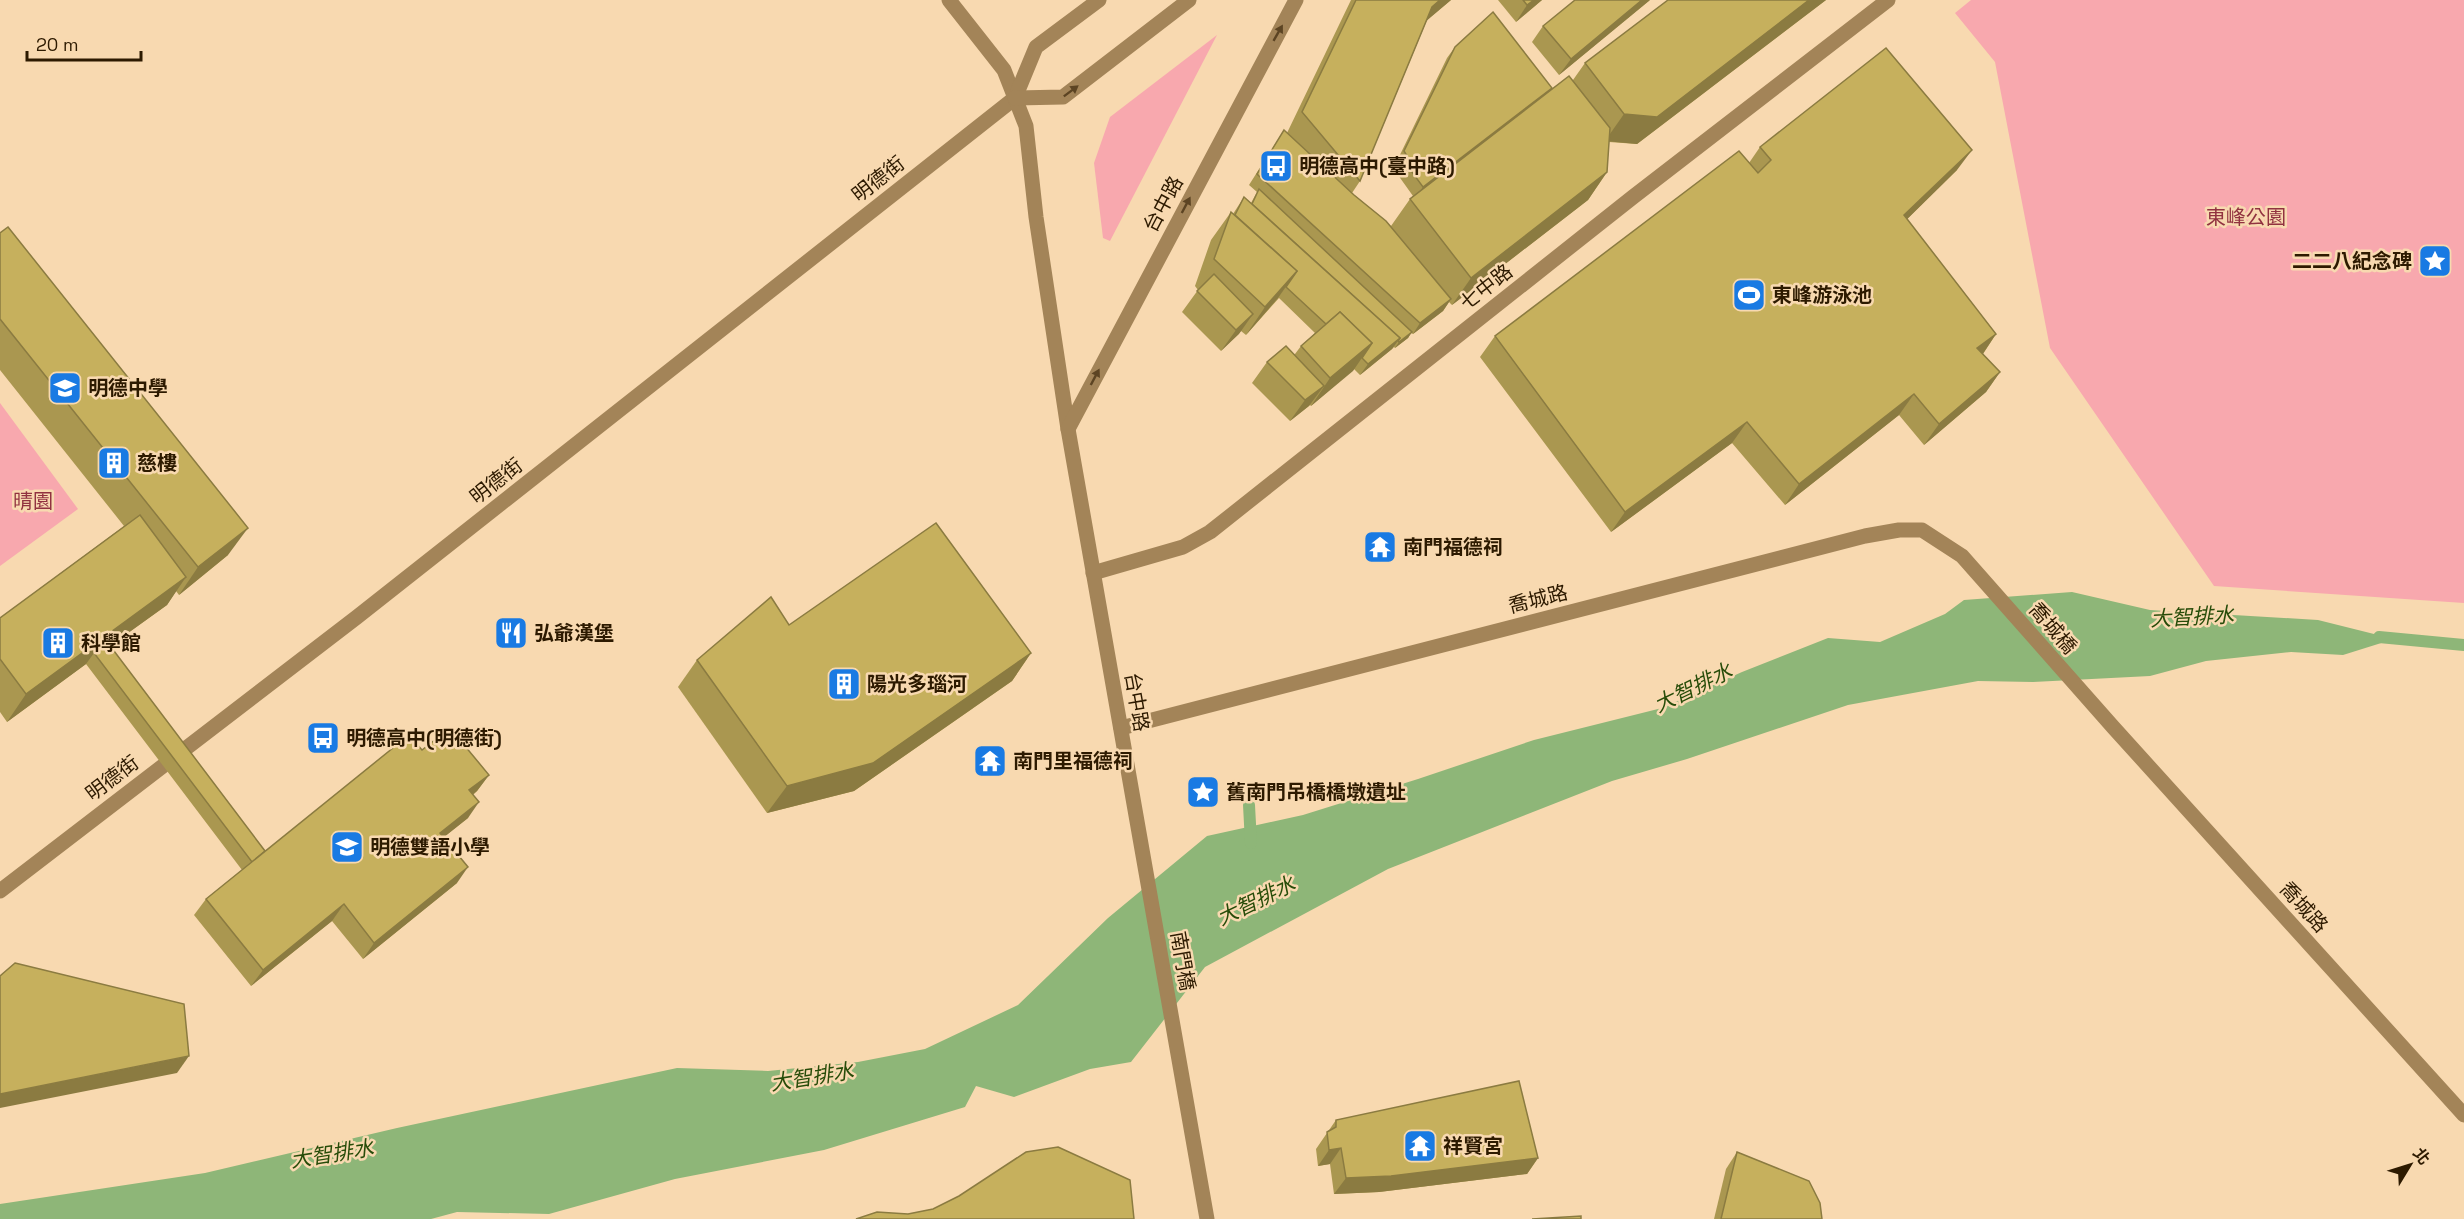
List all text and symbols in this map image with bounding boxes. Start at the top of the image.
scale bar [27,24,141,62]
one-way arrow [1273,24,1283,41]
text: 20 m [36,33,79,56]
one-way arrow [1064,85,1079,97]
bus stop icon: 明德高中(臺中路) [1258,148,1294,184]
street label: 明德街 [846,150,910,208]
place label: 明德高中(臺中路) [1299,153,1455,179]
street label: 台中路 [1137,171,1189,237]
one-way arrow [1181,196,1191,213]
park label: 東峰公園 [2206,204,2286,230]
place icon: 二二八紀念碑 [2417,243,2453,279]
place label: 二二八紀念碑 [2292,248,2412,274]
street label: 七中路 [1454,258,1518,316]
sports icon: 東峰游泳池 [1731,277,1767,313]
place label: 東峰游泳池 [1772,282,1872,308]
one-way arrow [1091,369,1100,386]
school or university icon: 明德中學 [47,370,83,406]
place label: 明德中學 [88,375,168,401]
building icon: 慈樓 [96,445,132,481]
place label: 慈樓 [137,450,177,476]
street label: 明德街 [464,452,528,510]
park label: 晴園 [13,488,53,514]
temple icon: 南門福德祠 [1362,529,1398,565]
place label: 南門福德祠 [1403,534,1503,560]
street label: 喬城路 [1506,579,1570,619]
street label: 喬城橋 [2024,597,2082,659]
water label: 大智排水 [2149,601,2236,632]
restaurant icon: 弘爺漢堡 [493,615,529,651]
place label: 弘爺漢堡 [534,620,614,646]
building icon: 科學館 [40,625,76,661]
place label: 科學館 [81,630,141,656]
water label: 大智排水 [1649,657,1737,718]
building icon: 陽光多瑙河 [826,666,862,702]
street label: 台中路 [1119,670,1155,734]
place label: 陽光多瑙河 [867,671,967,697]
bus stop icon: 明德高中(明德街) [305,720,341,756]
place label: 明德高中(明德街) [346,725,502,751]
temple icon: 南門里福德祠 [972,743,1008,779]
place label: 南門里福德祠 [1013,748,1133,774]
street label: 明德街 [80,750,144,806]
place icon: 舊南門吊橋橋墩遺址 [1185,774,1221,810]
place label: 舊南門吊橋橋墩遺址 [1226,779,1406,805]
school or university icon: 明德雙語小學 [329,829,365,865]
place label: 明德雙語小學 [370,834,490,860]
water label: 大智排水 [1212,870,1300,931]
street label: 喬城路 [2274,876,2334,938]
street label: 南門橋 [1165,929,1201,993]
water label: 大智排水 [768,1056,857,1096]
temple icon: 祥賢宮 [1402,1128,1438,1164]
water label: 大智排水 [288,1133,377,1173]
place label: 祥賢宮 [1443,1133,1503,1159]
north arrow [2380,1135,2440,1195]
text: 北 [2408,1143,2435,1169]

